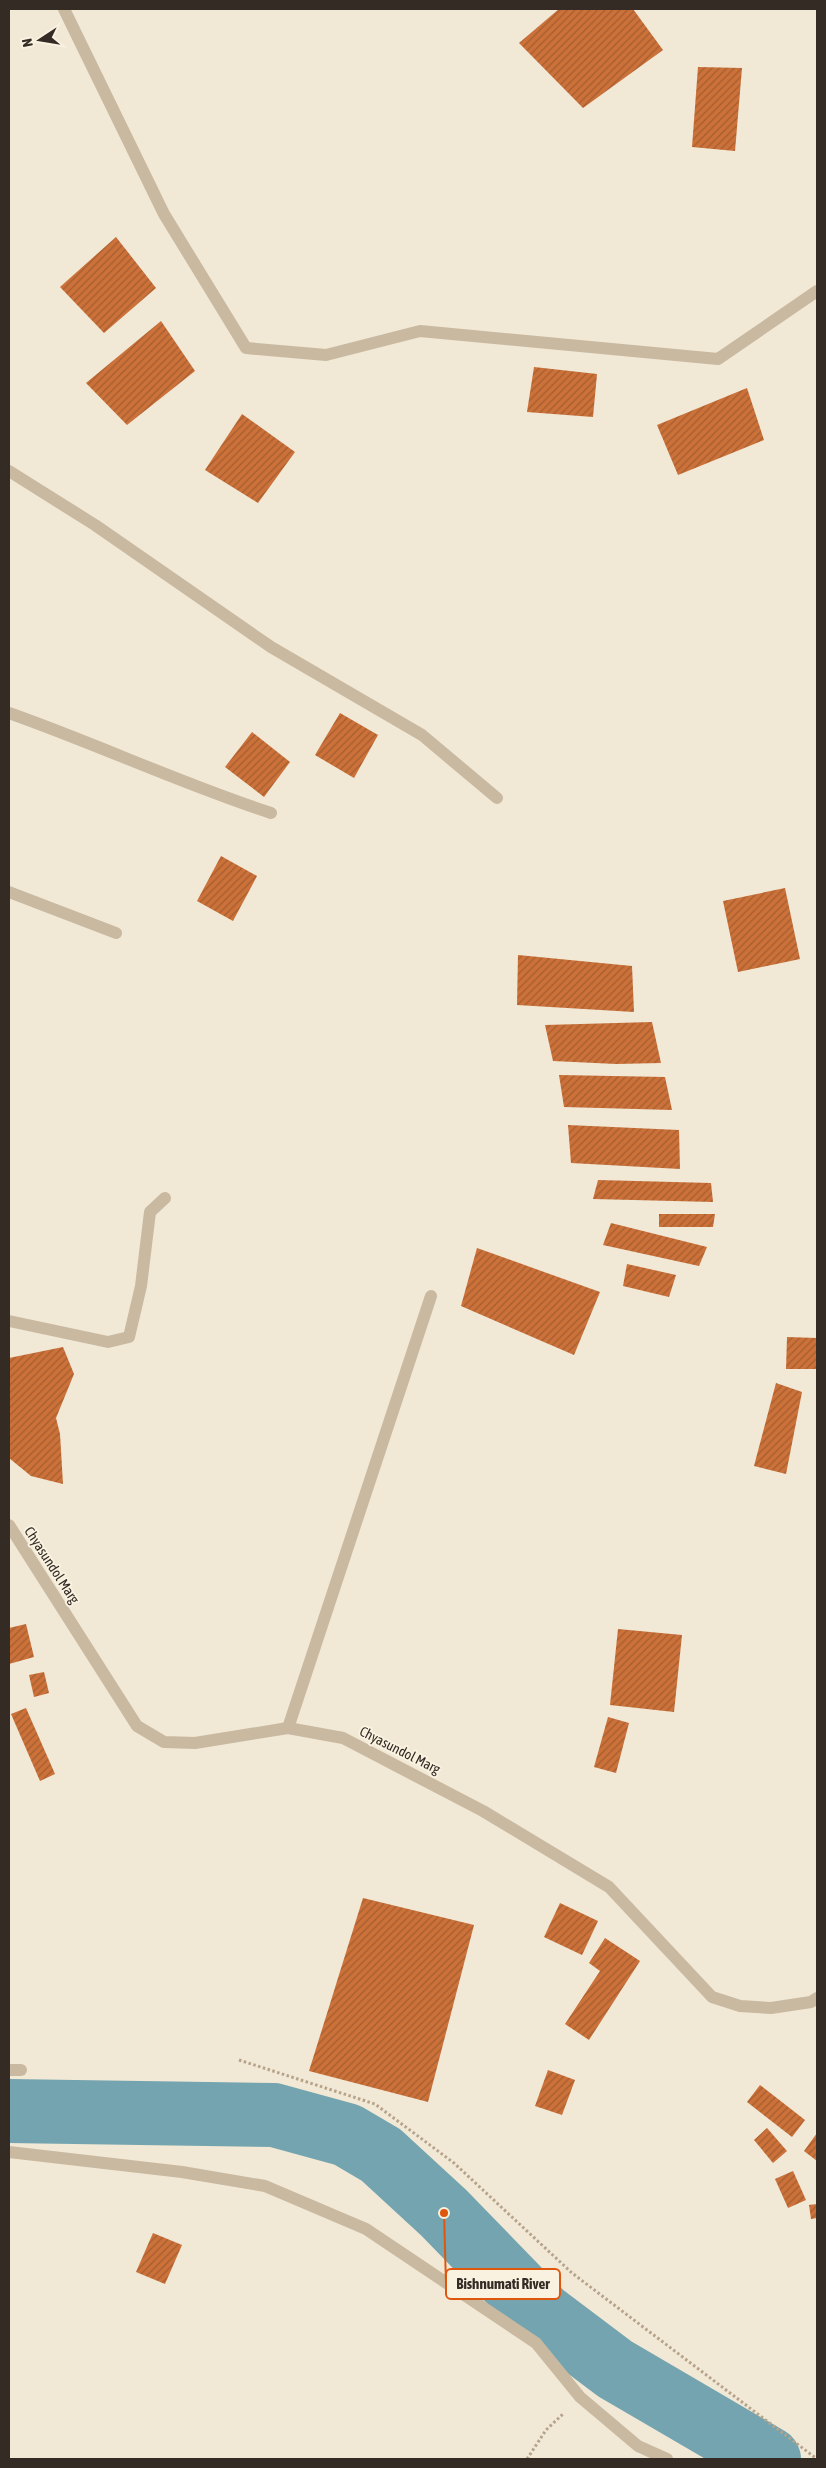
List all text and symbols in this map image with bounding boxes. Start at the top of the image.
north arrow [15,15,65,65]
text: N [19,37,36,48]
street label: Chyasundol Marg [21,1524,83,1606]
street label: Chyasundol Marg [357,1723,443,1777]
callout: Bishnumati River [446,2269,560,2299]
text: Bishnumati River [456,2275,550,2292]

